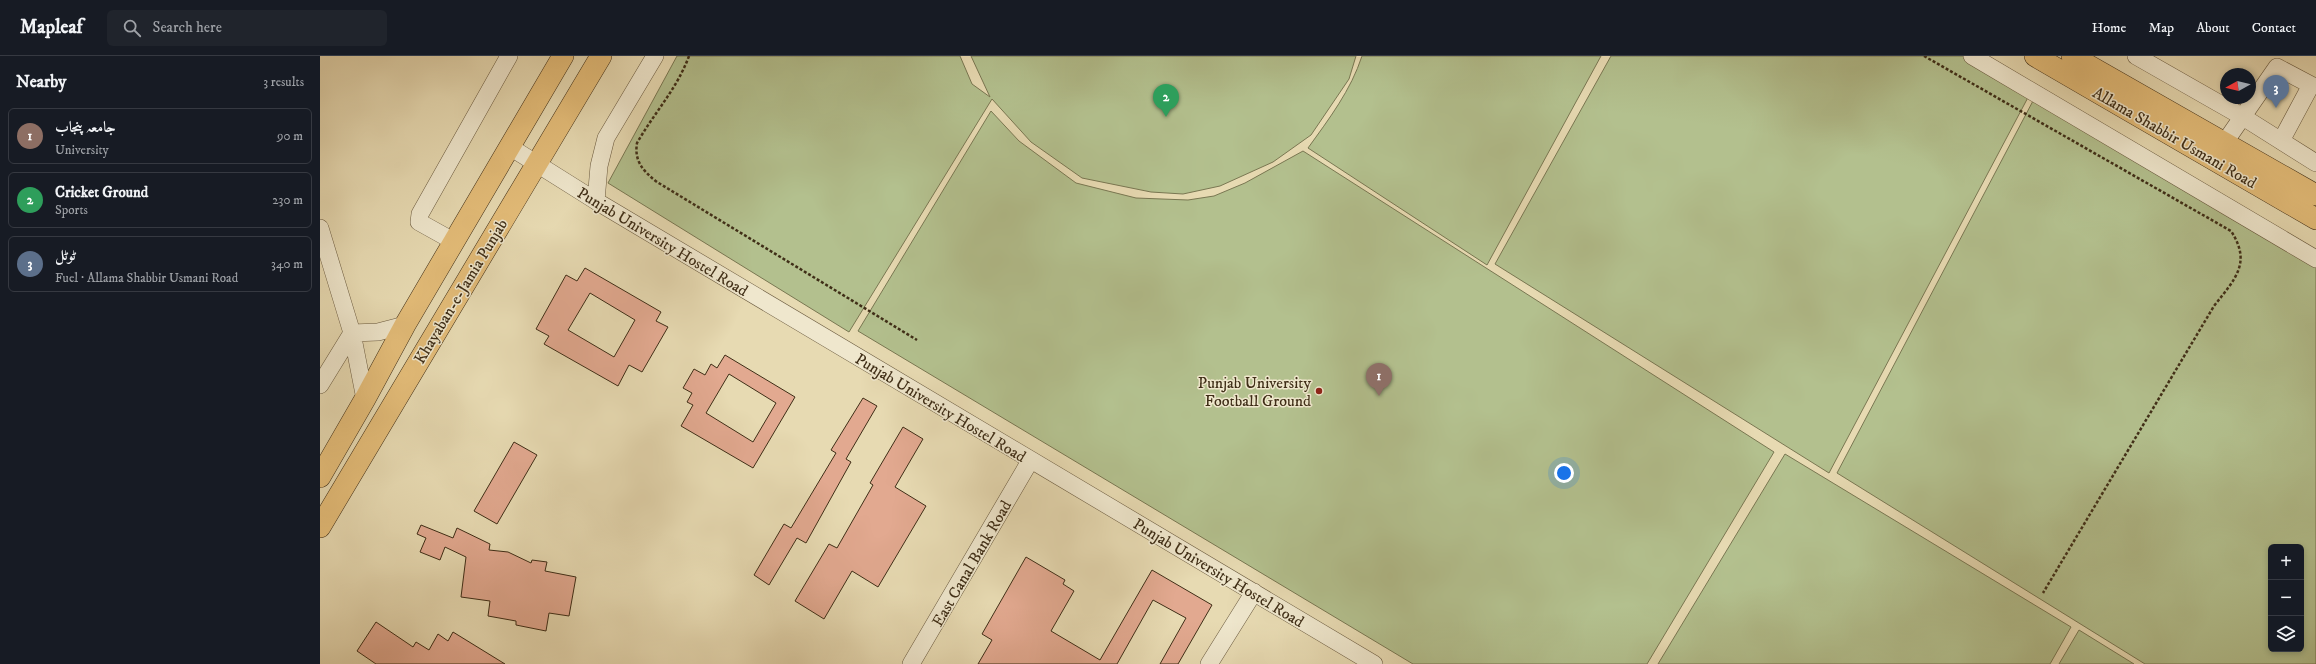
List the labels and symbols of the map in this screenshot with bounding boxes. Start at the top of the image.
north arrow [2220,68,2256,104]
pin: 3 [2263,75,2289,108]
street label: Allama Shabbir Usmani Road [2089,83,2260,193]
pin: 2 [1153,84,1179,117]
street label: Punjab University Hostel Road [573,183,752,301]
street label: Khayaban-e-Jamia Punjab [410,215,512,368]
street label: Punjab University Hostel Road [851,349,1030,467]
pin: 1 [1366,363,1392,396]
place label: Punjab University Football Ground [1198,373,1311,411]
marker: Punjab University Football Ground [1314,386,1324,396]
your location [1554,463,1574,483]
street label: East Canal Bank Road [928,497,1016,630]
street label: Punjab University Hostel Road [1129,514,1308,632]

